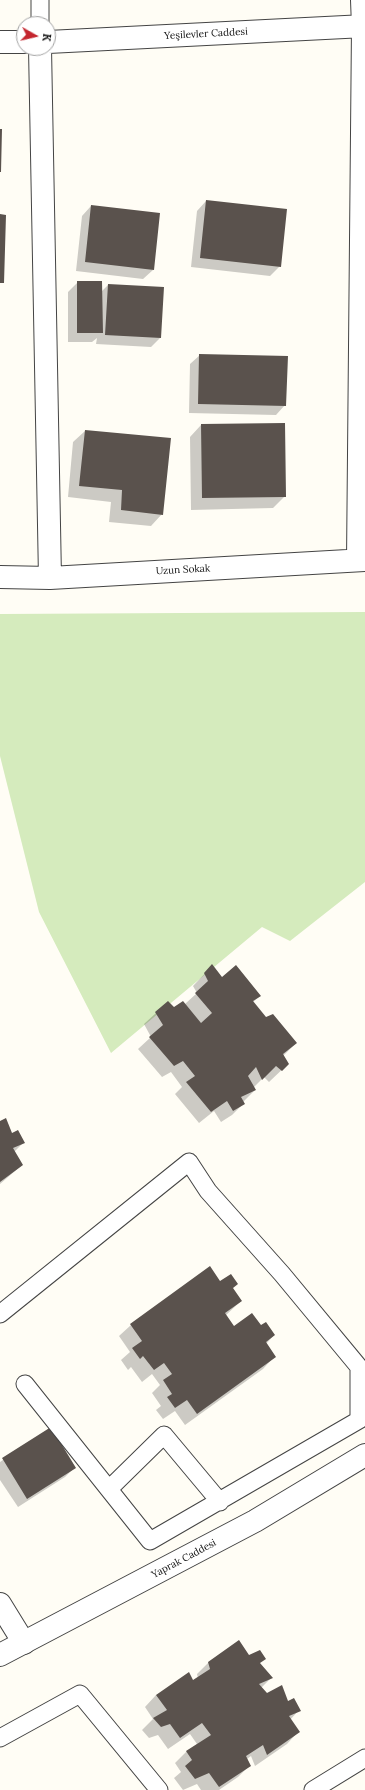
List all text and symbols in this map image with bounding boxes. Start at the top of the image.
north arrow [16,16,56,56]
street label: Yeşilevler Caddesi [164,26,248,42]
text: K [39,33,54,42]
street label: Uzun Sokak [155,563,211,577]
street label: Yaprak Caddesi [150,1537,218,1581]

